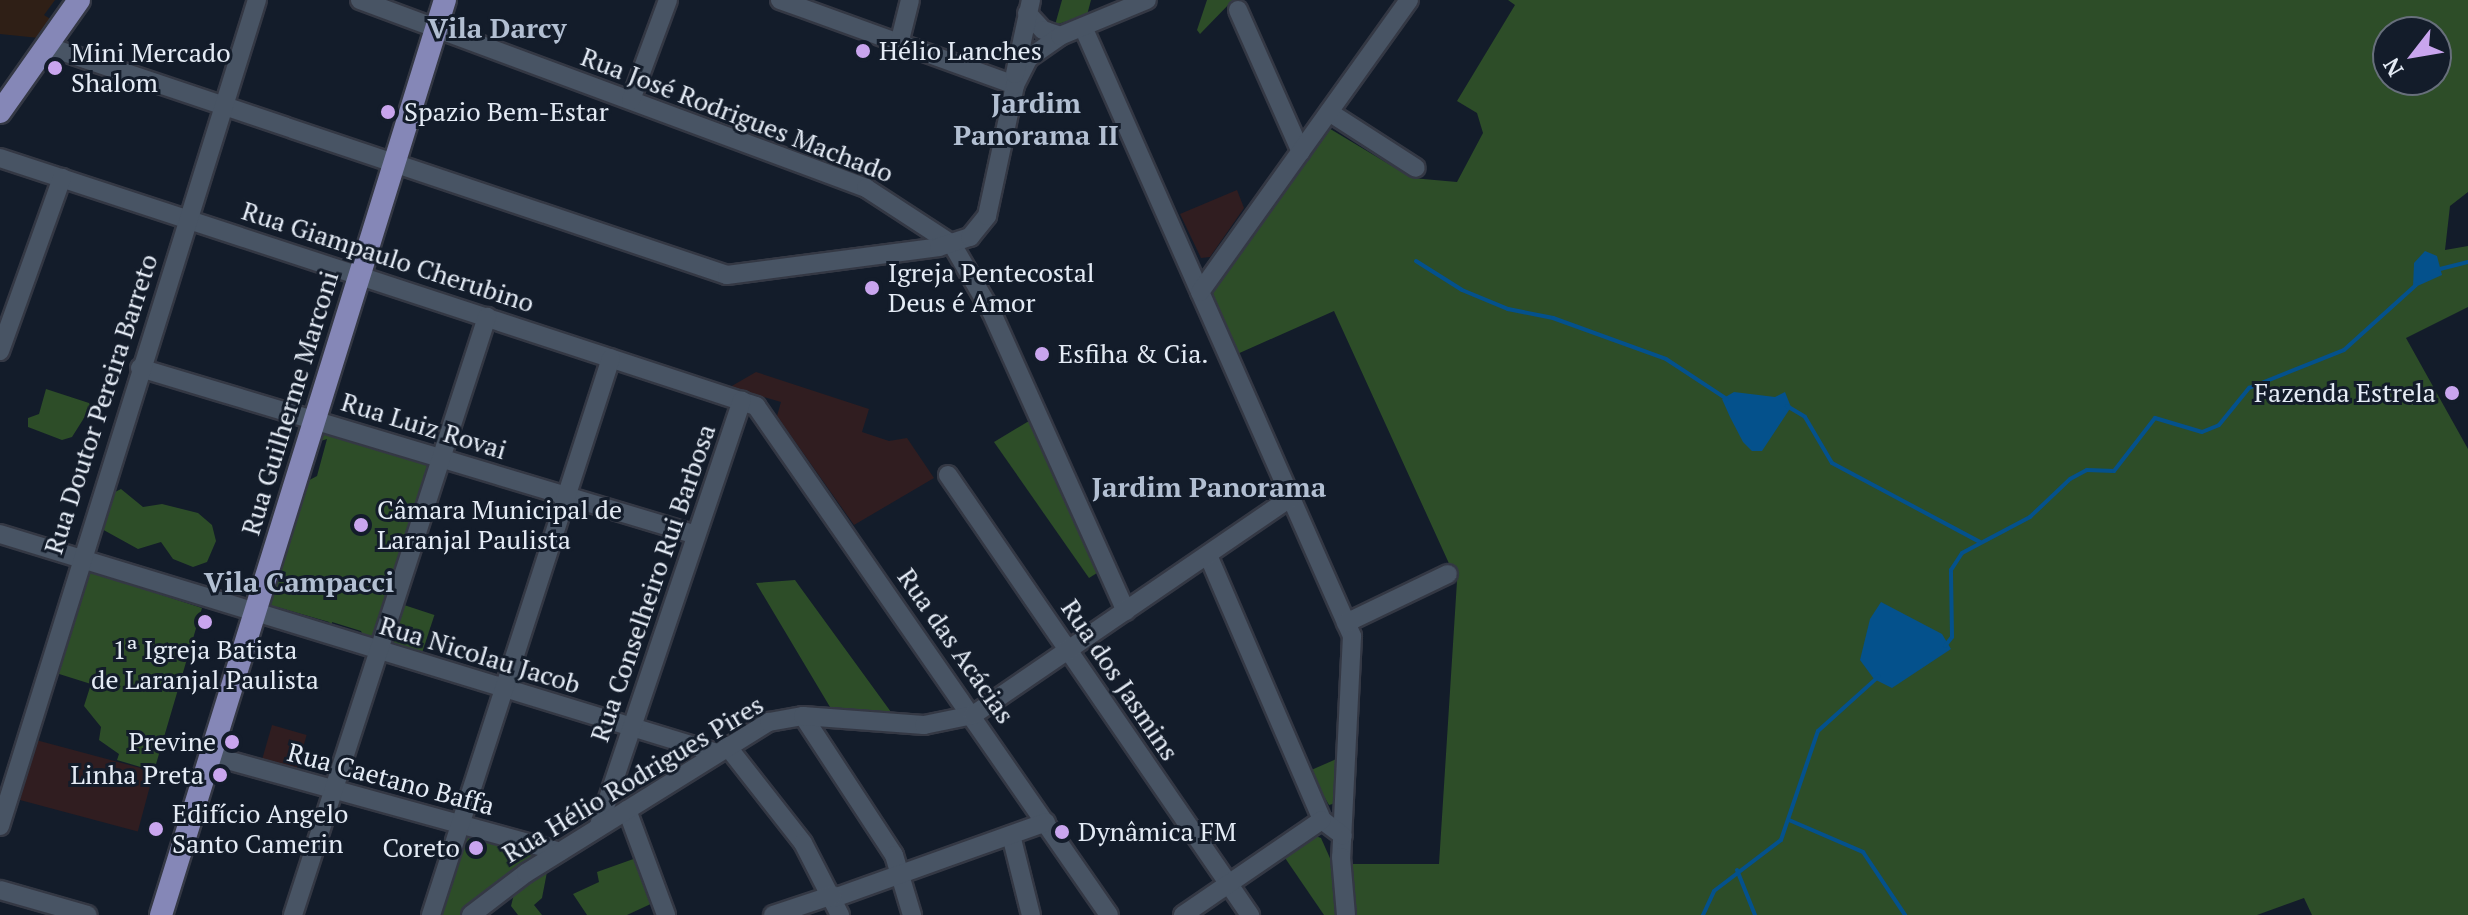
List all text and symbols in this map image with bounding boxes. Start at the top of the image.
district label: Vila Darcy [428,11,566,45]
north arrow [2372,16,2452,96]
place label: Hélio Lanches [879,35,1042,67]
place label: Mini Mercado Shalom [71,37,231,98]
street label: Rua José Rodrigues Machado [577,41,897,189]
marker: Hélio Lanches [854,42,872,60]
text: N [2376,53,2409,82]
marker: Mini Mercado Shalom [46,59,64,77]
district label: Jardim Panorama II [953,86,1119,152]
place label: Spazio Bem-Estar [404,96,609,128]
marker: Spazio Bem-Estar [379,103,397,121]
street label: Rua Giampaulo Cherubino [238,195,538,319]
street label: Rua Doutor Pereira Barreto [38,250,164,558]
place label: Igreja Pentecostal Deus é Amor [888,257,1095,318]
street label: Rua Guilherme Marconi [235,267,345,539]
marker: Igreja Pentecostal Deus é Amor [863,279,881,297]
place label: Esfiha & Cia. [1058,338,1209,370]
marker: Esfiha & Cia. [1033,345,1051,363]
place label: Fazenda Estrela [2254,377,2436,409]
marker: Fazenda Estrela [2443,384,2461,402]
street label: Rua Luiz Rovai [338,386,510,466]
street label: Rua Conselheiro Rui Barbosa [584,420,722,746]
district label: Jardim Panorama [1092,470,1326,504]
place label: Câmara Municipal de Laranjal Paulista [377,494,622,556]
marker: Câmara Municipal de Laranjal Paulista [352,516,370,534]
street label: Rua das Acácias [891,562,1021,730]
district label: Vila Campacci [204,565,394,599]
street label: Rua dos Jasmins [1055,594,1185,766]
street label: Rua Nicolau Jacob [376,610,584,700]
marker: 1ª Igreja Batista de Laranjal Paulista [196,613,214,631]
place label: 1ª Igreja Batista de Laranjal Paulista [91,634,319,696]
street label: Rua Hélio Rodrigues Pires [497,689,769,869]
place label: Previne [128,726,216,758]
marker: Previne [223,733,241,751]
street label: Rua Caetano Baffa [284,736,498,822]
place label: Linha Preta [70,759,204,791]
marker: Linha Preta [211,766,229,784]
place label: Edifício Angelo Santo Camerin [172,798,349,860]
place label: Dynâmica FM [1078,816,1237,848]
marker: Edifício Angelo Santo Camerin [147,820,165,838]
marker: Dynâmica FM [1053,823,1071,841]
place label: Coreto [382,832,460,864]
marker: Coreto [467,839,485,857]

